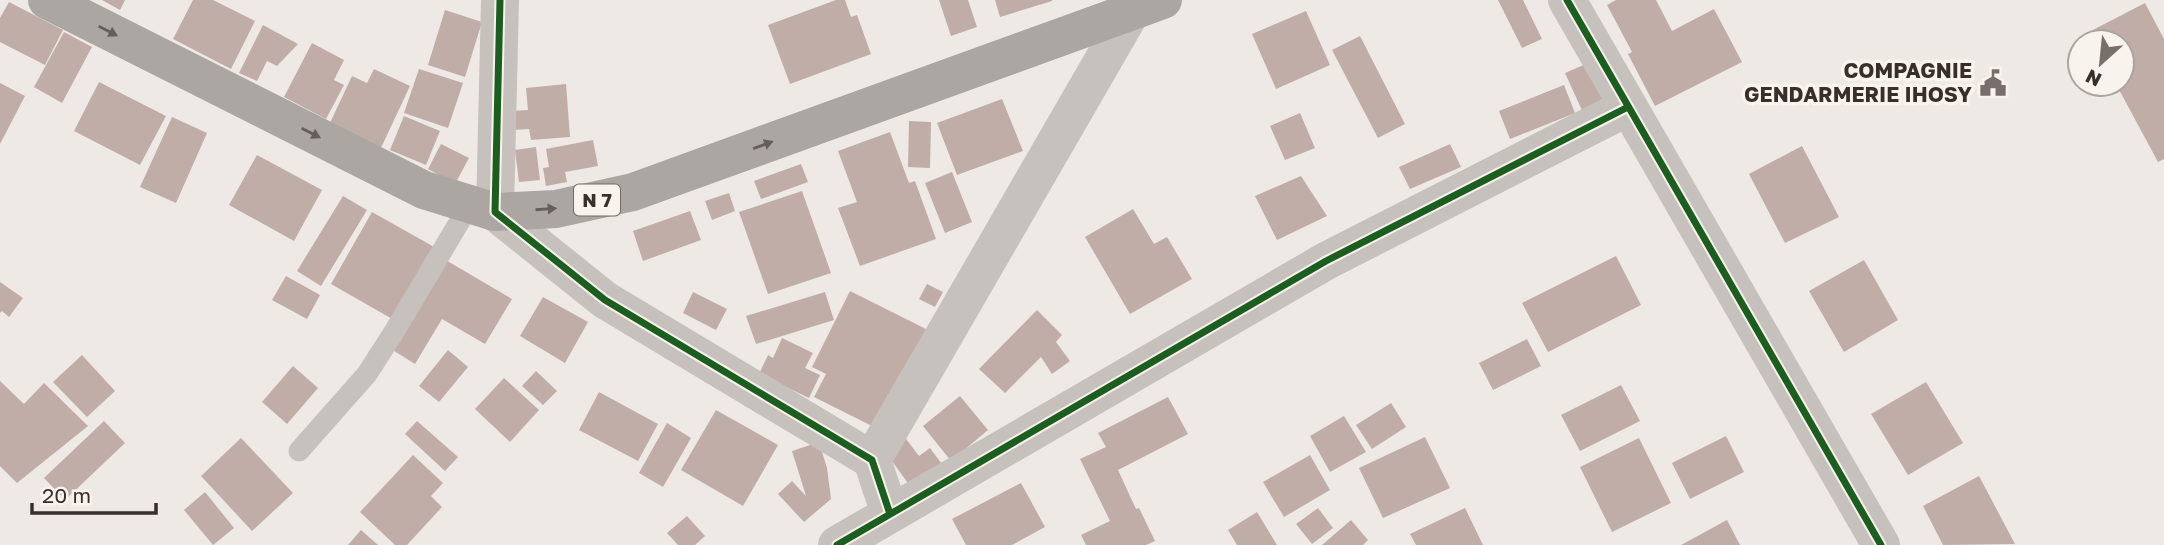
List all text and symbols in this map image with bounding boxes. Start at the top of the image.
one-way arrow [98,25,118,36]
north arrow [2066,28,2136,98]
place label: COMPAGNIE GENDARMERIE IHOSY [1744,57,1972,107]
text: N [2081,65,2105,92]
public building icon: COMPAGNIE GENDARMERIE IHOSY [1978,68,2008,98]
one-way arrow [301,128,321,139]
one-way arrow [753,139,774,150]
road number: N 7 [574,184,620,216]
one-way arrow [535,203,557,214]
scale bar [32,472,156,516]
text: 20 m [42,482,91,508]

